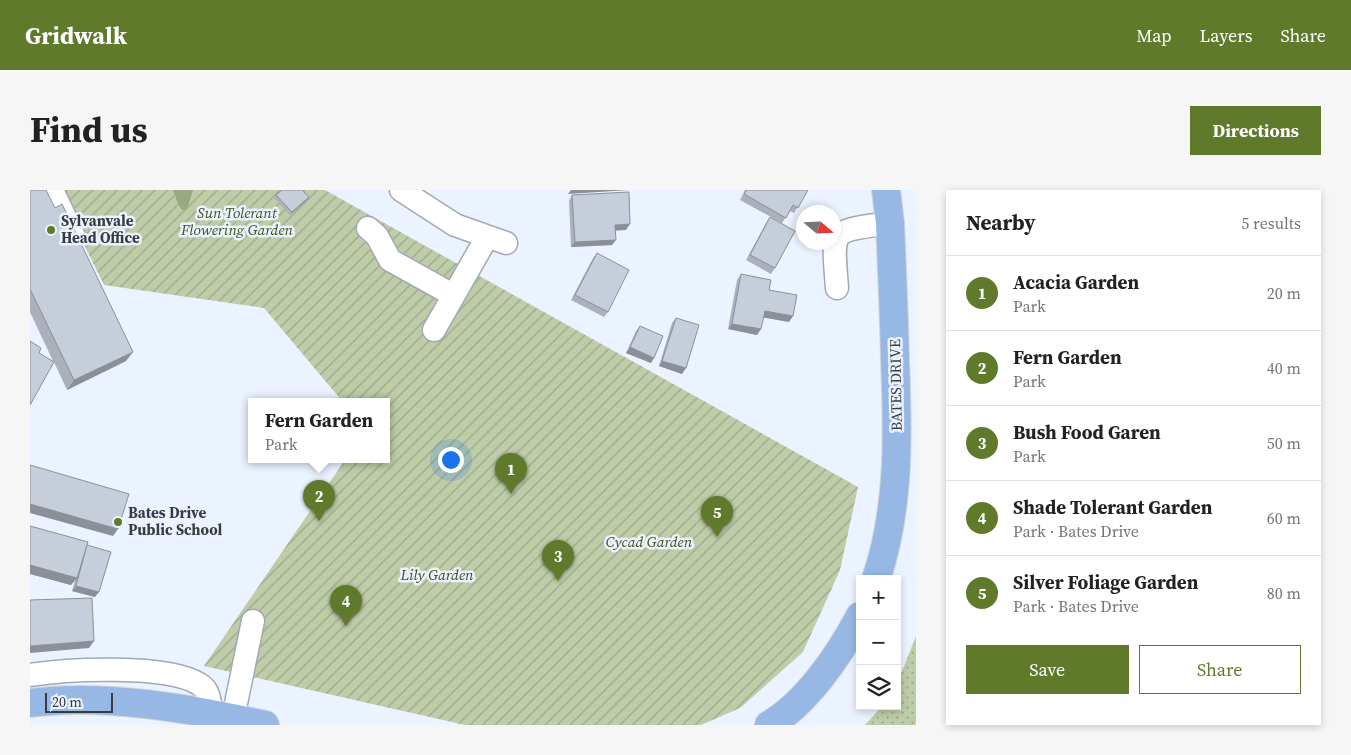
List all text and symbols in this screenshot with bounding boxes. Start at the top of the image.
text: Gridwalk [25,19,127,52]
text: Map [1136,23,1171,48]
text: Layers [1199,23,1252,48]
text: Share [1280,23,1326,48]
text: Find us [30,106,148,154]
button: Directions [1190,106,1321,155]
park label: Sun Tolerant Flowering Garden [180,202,294,240]
north arrow [796,205,841,250]
text: Nearby [966,208,1036,237]
place label: Sylvanvale Head Office [61,210,140,248]
text: 5 results [1241,212,1301,234]
marker: Sylvanvale Head Office [45,224,57,236]
text: Acacia Garden [1013,269,1139,295]
text: 1 [978,282,986,304]
text: 20 m [1267,282,1301,304]
text: Park [1013,295,1046,317]
street label: BATES DRIVE [884,339,907,431]
text: Fern Garden [1013,344,1122,370]
text: 2 [978,357,986,379]
text: 40 m [1267,357,1301,379]
text: Park [1013,370,1046,392]
popup [248,398,390,463]
text: Fern Garden [265,407,373,433]
text: Bush Food Garen [1013,419,1161,445]
text: 3 [978,432,986,454]
text: 50 m [1267,432,1301,454]
text: Park [265,433,298,455]
text: Park [1013,445,1046,467]
your location [438,447,464,473]
pin: 1 [495,453,527,494]
pin: 2 [303,480,335,521]
text: Shade Tolerant Garden [1013,494,1212,520]
pin: 5 [701,496,733,537]
place label: Bates Drive Public School [128,502,223,540]
text: 4 [978,507,986,529]
text: 60 m [1267,507,1301,529]
marker: Bates Drive Public School [112,516,124,528]
text: Park · Bates Drive [1013,520,1139,542]
park label: Cycad Garden [606,531,693,552]
pin: 3 [542,540,574,581]
park label: Lily Garden [399,564,474,585]
text: Silver Foliage Garden [1013,569,1198,595]
map controls [856,575,901,710]
button: + [856,575,901,620]
text: 5 [978,582,986,604]
text: 80 m [1267,582,1301,604]
pin: 4 [330,585,362,626]
text: Park · Bates Drive [1013,595,1139,617]
button: − [856,620,901,665]
button: Save [966,645,1129,694]
button: Share [1139,645,1301,694]
button: layers [856,665,901,710]
scale bar [45,690,112,713]
text: 20 m [52,692,82,712]

